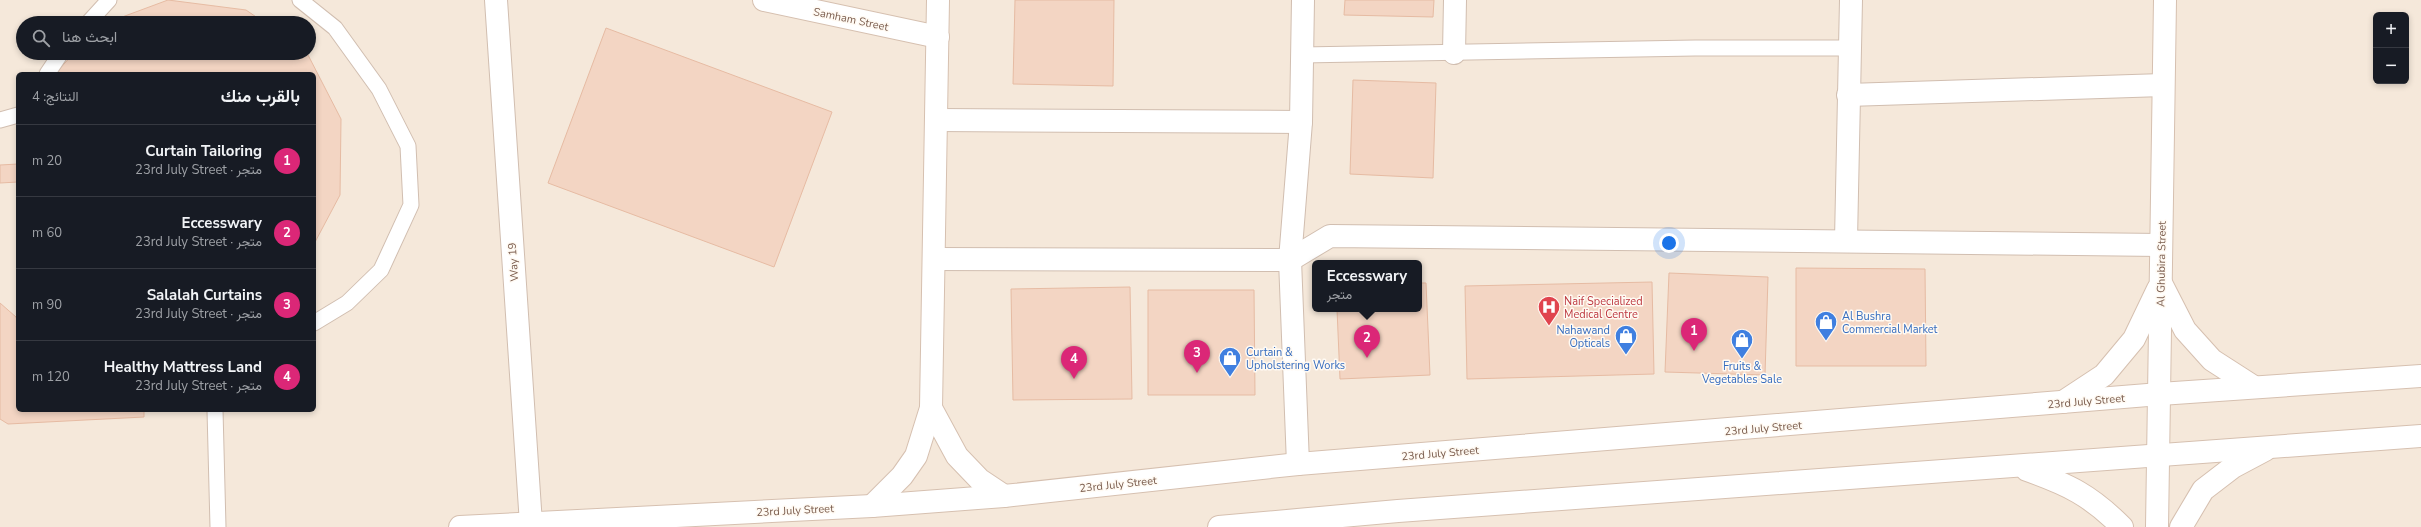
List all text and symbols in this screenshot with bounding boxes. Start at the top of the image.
street label: Samham Street [812,4,890,35]
map controls [2373,12,2409,84]
button: + [2373,12,2409,48]
search box [16,16,316,60]
icon: search [30,27,52,49]
text: ابحث هنا [62,27,117,47]
button: − [2373,48,2409,84]
text: بالقرب منك [221,85,300,108]
text: النتائج: 4 [32,88,79,106]
text: Curtain Tailoring [145,141,262,161]
text: 20 m [32,152,62,170]
text: 1 [283,152,291,170]
text: متجر · 23rd July Street [135,161,262,179]
text: Eccesswary [182,213,262,233]
street label: Al Ghubira Street [2153,221,2170,307]
text: 60 m [32,224,62,242]
text: 2 [283,224,291,242]
text: متجر · 23rd July Street [135,233,262,251]
your location [1659,233,1679,253]
street label: Way 19 [505,242,522,282]
popup [1312,260,1422,312]
text: Eccesswary [1327,266,1407,286]
text: Salalah Curtains [147,285,262,305]
text: متجر [1327,286,1352,304]
hospital icon: Naif Specialized Medical Centre [1536,294,1562,327]
place label: Naif Specialized Medical Centre [1564,294,1643,322]
text: 90 m [32,296,62,314]
text: 3 [283,296,291,314]
text: متجر · 23rd July Street [135,305,262,323]
shop icon: Al Bushra Commercial Market [1813,309,1839,342]
place label: Al Bushra Commercial Market [1842,309,1938,337]
pin: 1 [1681,318,1707,351]
place label: Nahawand Opticals [1556,323,1610,351]
shop icon: Nahawand Opticals [1613,323,1639,356]
pin: 2 [1354,325,1380,358]
shop icon: Fruits & Vegetables Sale [1729,327,1755,360]
pin: 3 [1184,340,1210,373]
shop icon: Curtain & Upholstering Works [1217,345,1243,378]
place label: Curtain & Upholstering Works [1246,345,1345,373]
pin: 4 [1061,346,1087,379]
text: Healthy Mattress Land [104,357,262,377]
place label: Fruits & Vegetables Sale [1701,359,1782,387]
text: 120 m [32,368,70,386]
text: 4 [283,368,291,386]
text: متجر · 23rd July Street [135,377,262,395]
street label: 23rd July Street [2047,391,2126,412]
street label: 23rd July Street [1724,418,1803,439]
street label: 23rd July Street [1401,443,1480,464]
street label: 23rd July Street [1079,473,1158,496]
street label: 23rd July Street [756,501,834,520]

